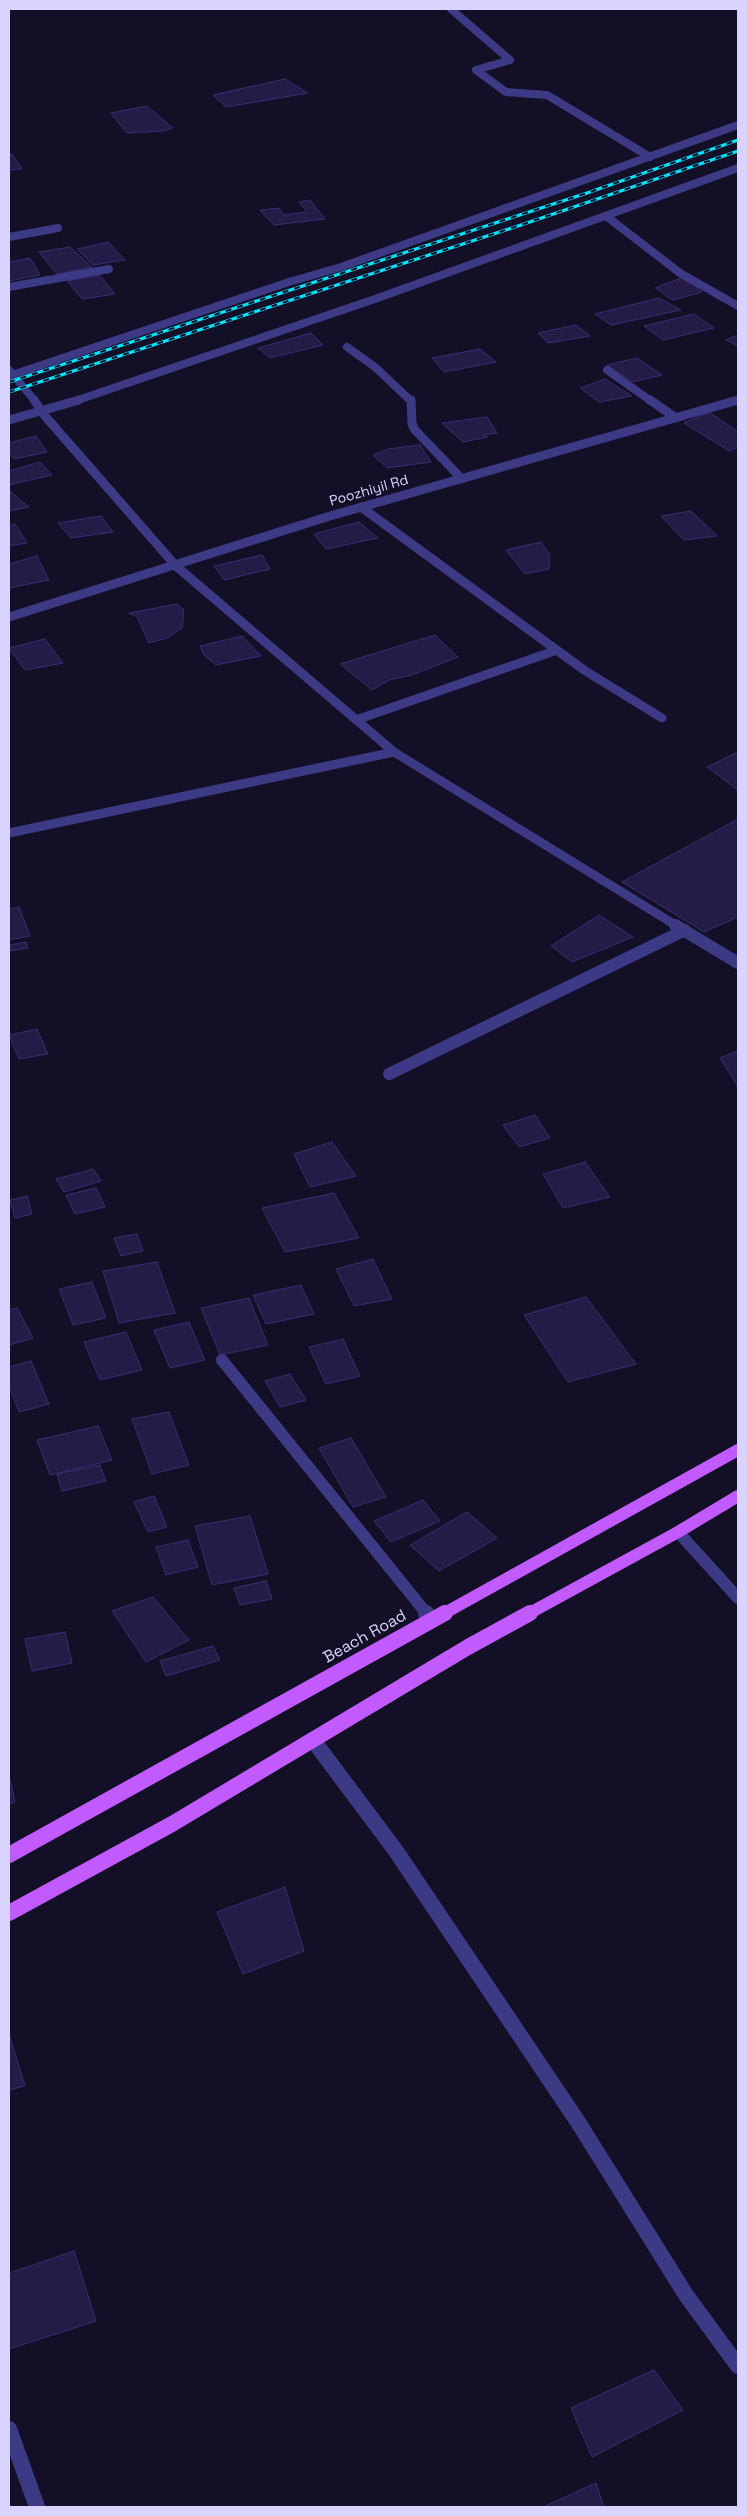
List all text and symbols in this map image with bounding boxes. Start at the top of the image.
street label: Poozhiyil Rd [328,472,410,510]
street label: Beach Road [320,1606,410,1668]

